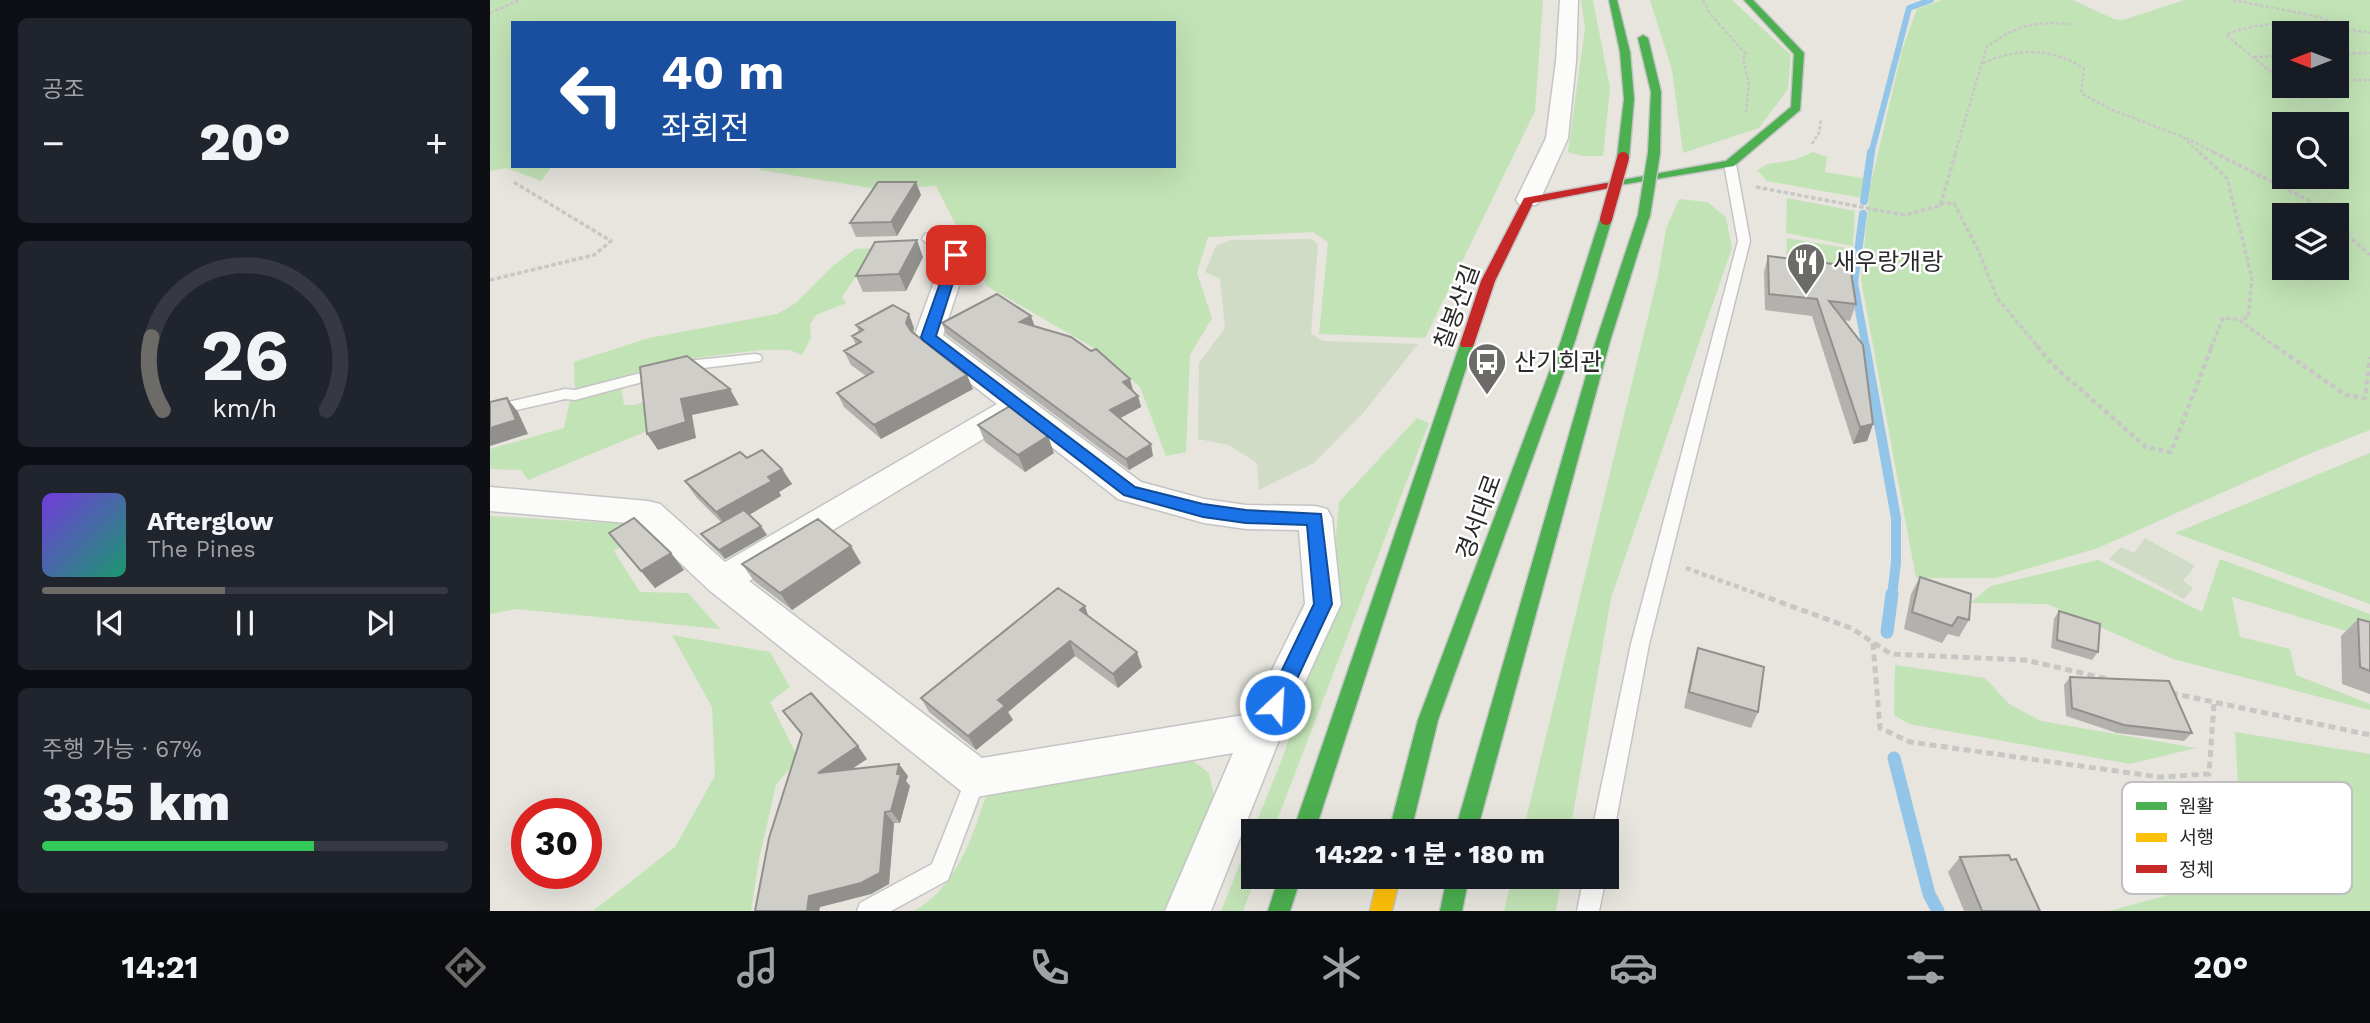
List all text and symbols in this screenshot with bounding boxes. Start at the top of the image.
north arrow [2272,21,2348,98]
map controls [2272,21,2349,280]
text: 40 m [661,43,784,101]
icon: left [546,49,637,140]
text: 공조 [42,76,84,103]
text: 좌회전 [661,109,749,147]
text: 20° [199,112,291,173]
button: search [2272,112,2349,189]
text: − [42,121,65,165]
text: + [425,121,448,165]
button: layers [2272,203,2349,280]
pin [926,225,986,285]
icon: arrive [937,236,975,274]
restaurant icon: 새우랑개랑 [1785,241,1827,296]
place label: 새우랑개랑 [1833,248,1943,276]
street label: 칠봉산길 [1429,261,1485,353]
text: 26 [201,312,289,398]
bus stop icon: 산기회관 [1466,341,1508,396]
place label: 산기회관 [1514,348,1602,376]
text: km/h [213,394,277,423]
street label: 경서대로 [1451,471,1507,563]
text: Afterglow [147,506,273,536]
text: The Pines [147,536,256,563]
icon: previous [91,604,129,642]
icon: pause [226,604,264,642]
icon: next [361,604,399,642]
position arrow [1238,668,1312,742]
text: 주행 가능 · 67% [42,736,202,763]
text: 335 km [42,772,230,833]
legend [2122,782,2352,894]
text: 원활 [2179,795,2214,818]
speed limit sign: 30 [511,798,602,889]
text: 서행 [2179,826,2214,849]
text: 14:22 · 1 분 · 180 m [1315,839,1545,869]
text: 정체 [2179,858,2214,881]
icon: directions [441,943,490,992]
icon: music [733,943,782,992]
icon: phone [1025,943,1074,992]
icon: climate [1317,943,1366,992]
icon: car [1609,943,1658,992]
icon: filters [1901,943,1950,992]
text: 14:21 [121,948,198,986]
text: 20° [2193,948,2248,986]

